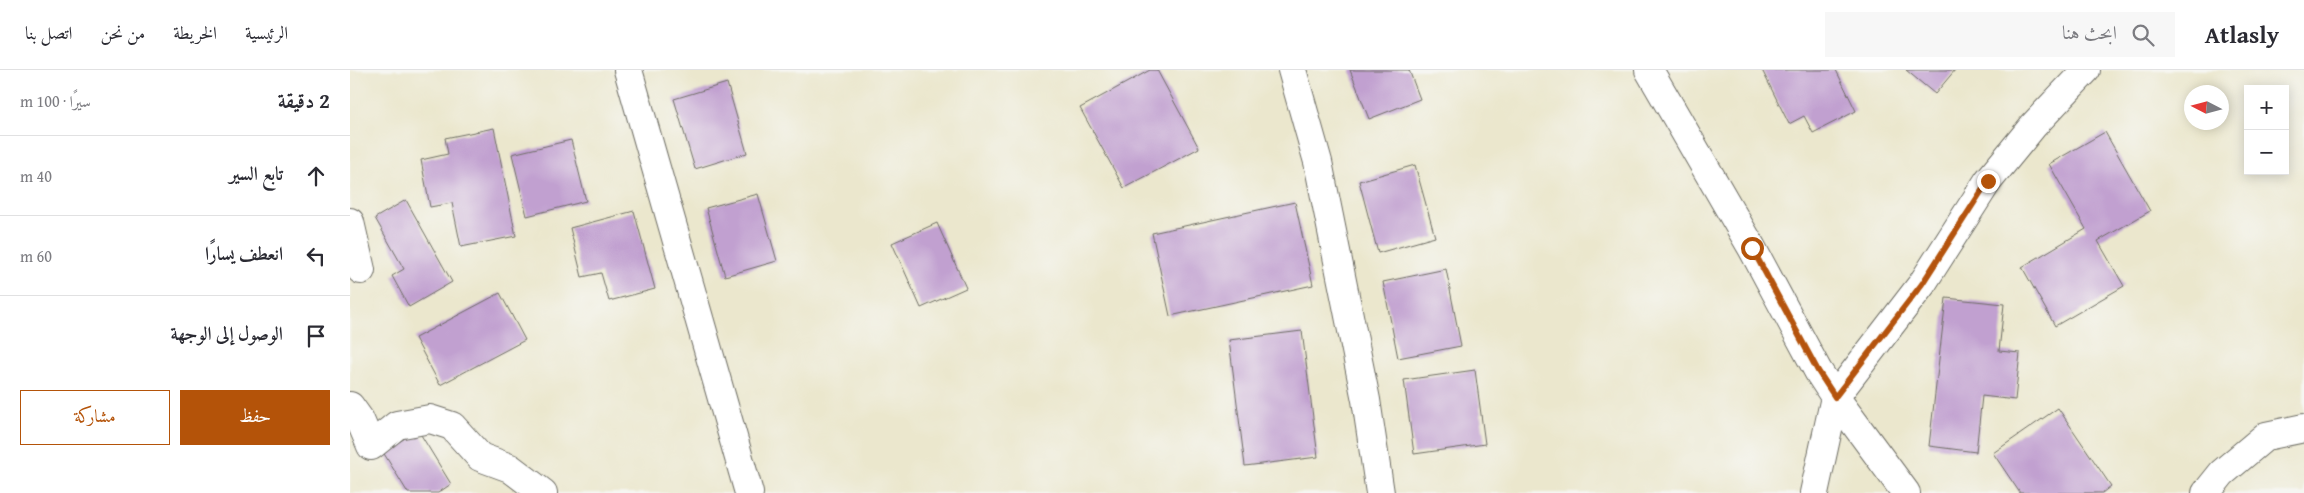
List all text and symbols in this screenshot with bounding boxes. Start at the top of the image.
search box [1825,12,2175,57]
text: Atlasly [2205,17,2279,52]
text: ابحث هنا [2062,18,2117,46]
text: اتصل بنا [25,19,72,46]
text: من نحن [100,19,145,46]
text: الخريطة [173,19,217,46]
text: الرئيسية [245,19,288,46]
icon: search [2129,21,2157,49]
text: 2 دقيقة [278,85,330,116]
north arrow [2184,85,2229,130]
map controls [2244,85,2289,175]
button: + [2244,85,2289,130]
text: سيرًا · 100 m [20,89,91,113]
button: − [2244,130,2289,175]
text: تابع السير [229,159,283,187]
icon: ahead [302,162,330,190]
text: 40 m [20,164,52,188]
route end [1977,170,2000,193]
route start [1741,237,1764,260]
text: انعطف يسارًا [205,239,283,267]
icon: left [302,242,330,270]
text: 60 m [20,244,52,268]
text: الوصول إلى الوجهة [171,319,283,347]
icon: arrive [302,322,330,350]
button: مشاركة [20,390,170,445]
button: حفظ [180,390,330,445]

